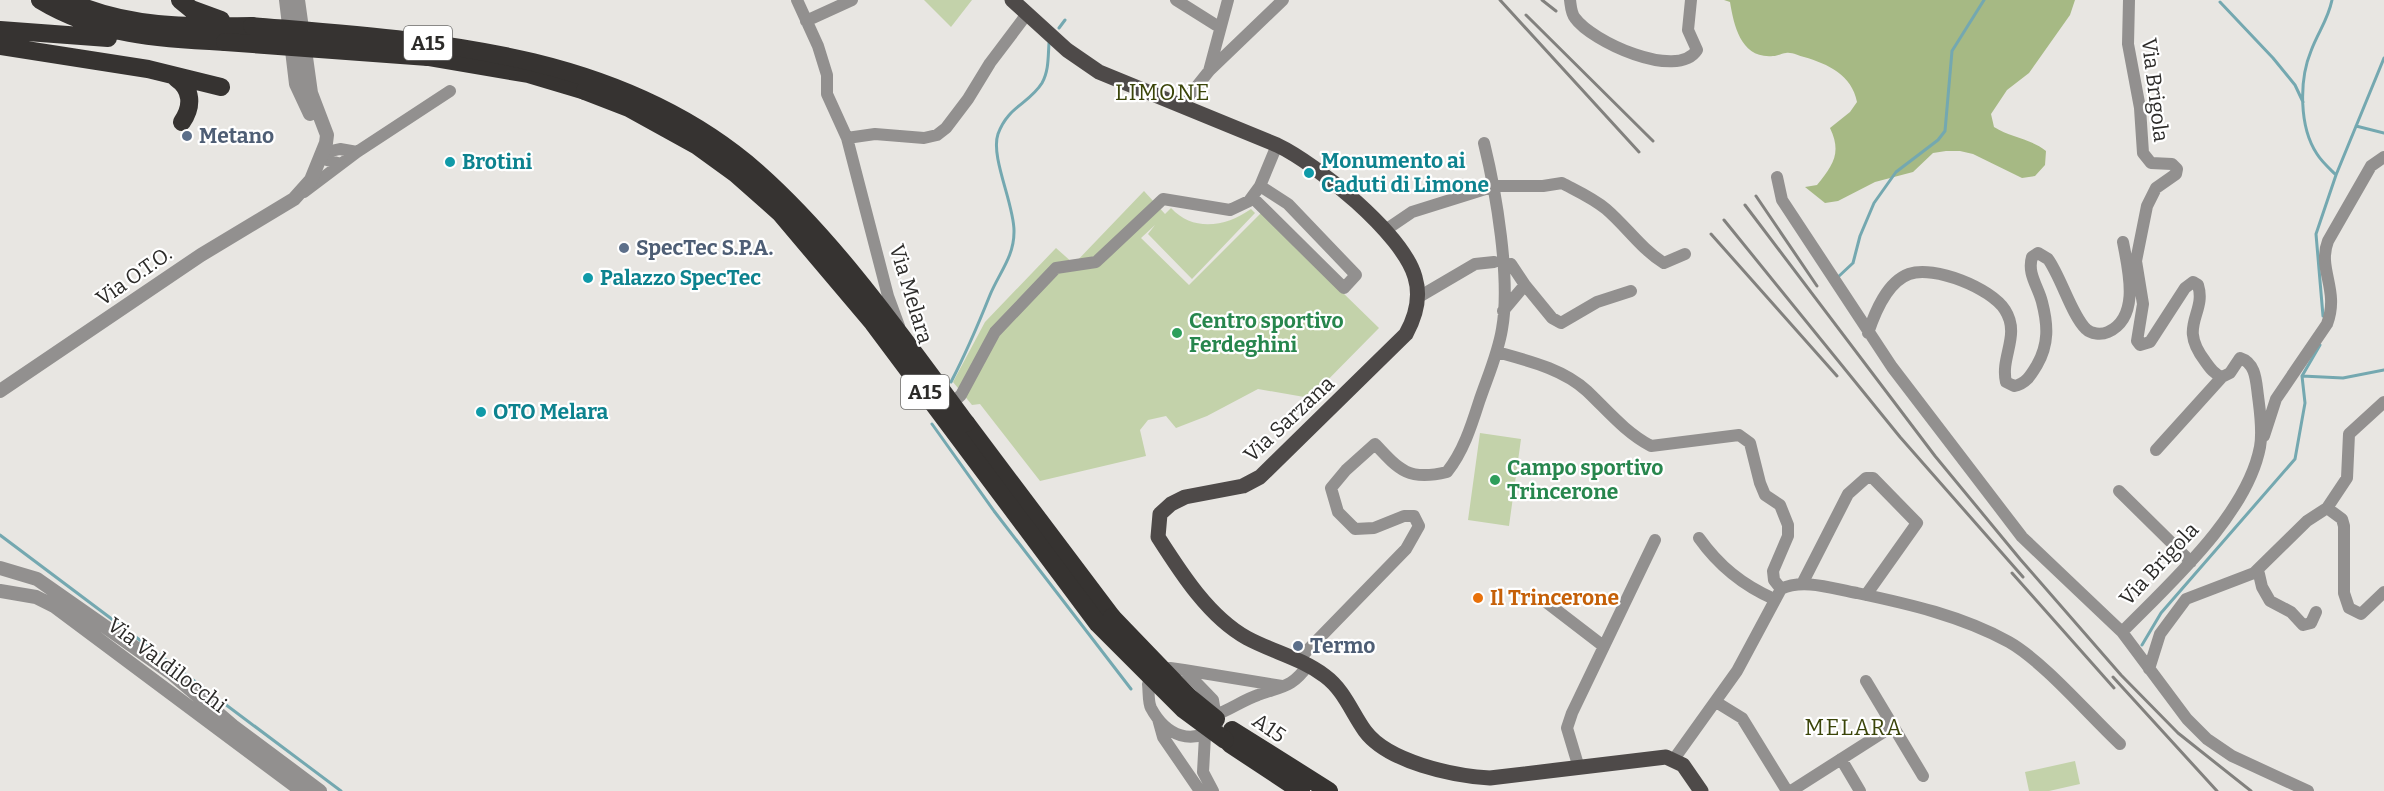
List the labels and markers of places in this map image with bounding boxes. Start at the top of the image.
place label: Metano [199,123,274,149]
marker: Metano [180,129,194,143]
place label: Monumento ai Caduti di Limone [1321,148,1489,198]
place label: Brotini [462,149,532,175]
marker: Brotini [443,155,457,169]
marker: Monumento ai Caduti di Limone [1302,166,1316,180]
place label: SpecTec S.P.A. [636,235,774,261]
marker: SpecTec S.P.A. [617,241,631,255]
place label: Palazzo SpecTec [600,265,761,291]
marker: Palazzo SpecTec [581,271,595,285]
place label: Centro sportivo Ferdeghini [1189,308,1344,358]
marker: Centro sportivo Ferdeghini [1170,326,1184,340]
place label: OTO Melara [493,399,609,425]
marker: OTO Melara [474,405,488,419]
place label: Campo sportivo Trincerone [1507,455,1663,505]
marker: Campo sportivo Trincerone [1488,473,1502,487]
place label: Il Trincerone [1490,585,1619,611]
marker: Il Trincerone [1471,591,1485,605]
place label: Termo [1310,633,1375,659]
marker: Termo [1291,639,1305,653]

